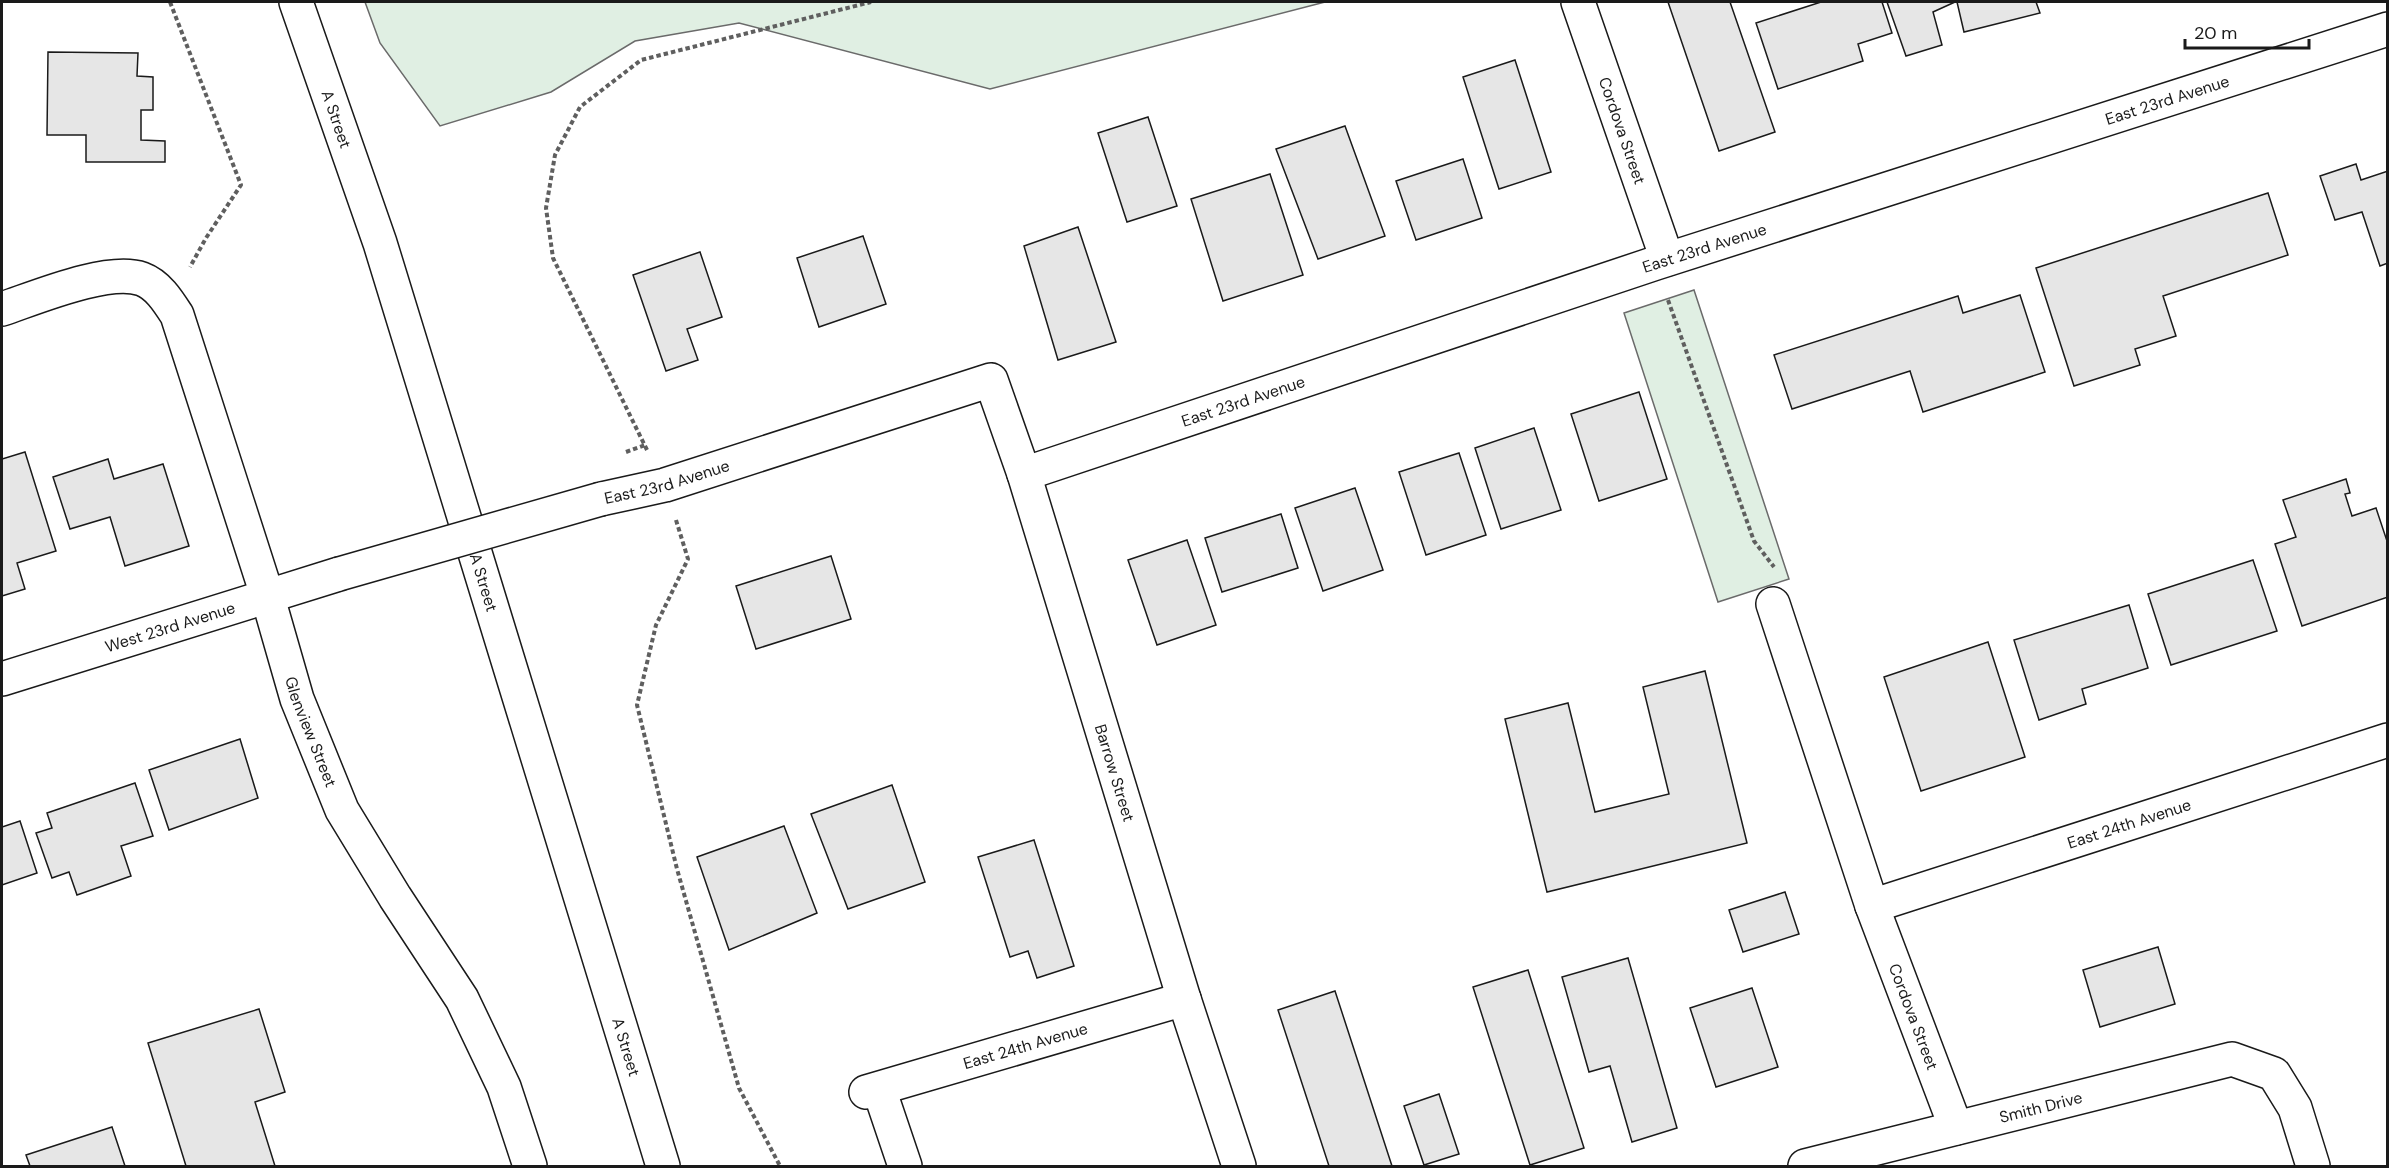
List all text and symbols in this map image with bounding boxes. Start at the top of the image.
scale bar [2185,12,2310,50]
text: 20 m [2194,21,2237,45]
street label: East 23rd Avenue [2103,70,2232,129]
street label: Cordova Street [1594,74,1651,187]
street label: A Street [317,87,357,151]
street label: East 23rd Avenue [1640,218,1769,277]
street label: East 23rd Avenue [1179,370,1308,431]
street label: East 23rd Avenue [602,454,732,509]
street label: A Street [465,550,503,614]
street label: West 23rd Avenue [102,597,238,657]
street label: Glenview Street [281,674,342,790]
street label: Barrow Street [1090,721,1140,824]
street label: East 24th Avenue [2064,794,2194,853]
street label: Cordova Street [1884,960,1943,1073]
street label: A Street [608,1015,645,1079]
street label: East 24th Avenue [961,1017,1090,1074]
street label: Smith Drive [1997,1086,2085,1127]

